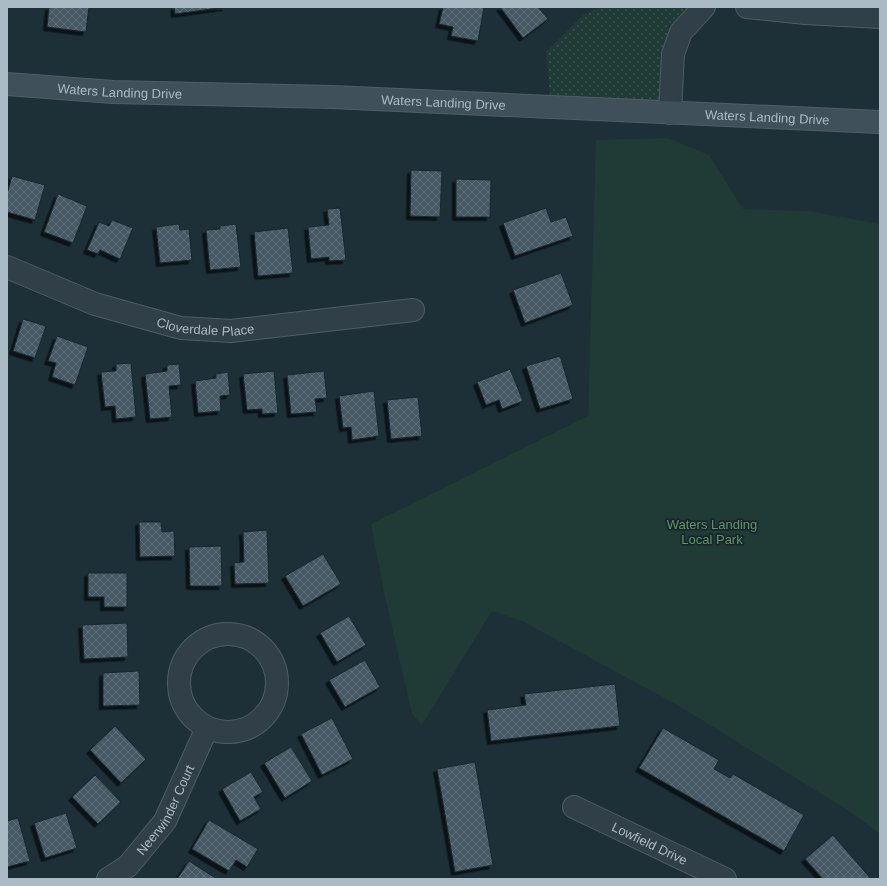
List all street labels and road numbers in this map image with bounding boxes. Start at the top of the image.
street label: Waters Landing Drive [57,81,182,102]
street label: Waters Landing Drive [381,92,506,113]
street label: Waters Landing Drive [705,107,830,128]
street label: Cloverdale Place [155,315,255,339]
street label: Neerwinder Court [133,762,198,858]
street label: Lowfield Drive [609,819,690,868]

